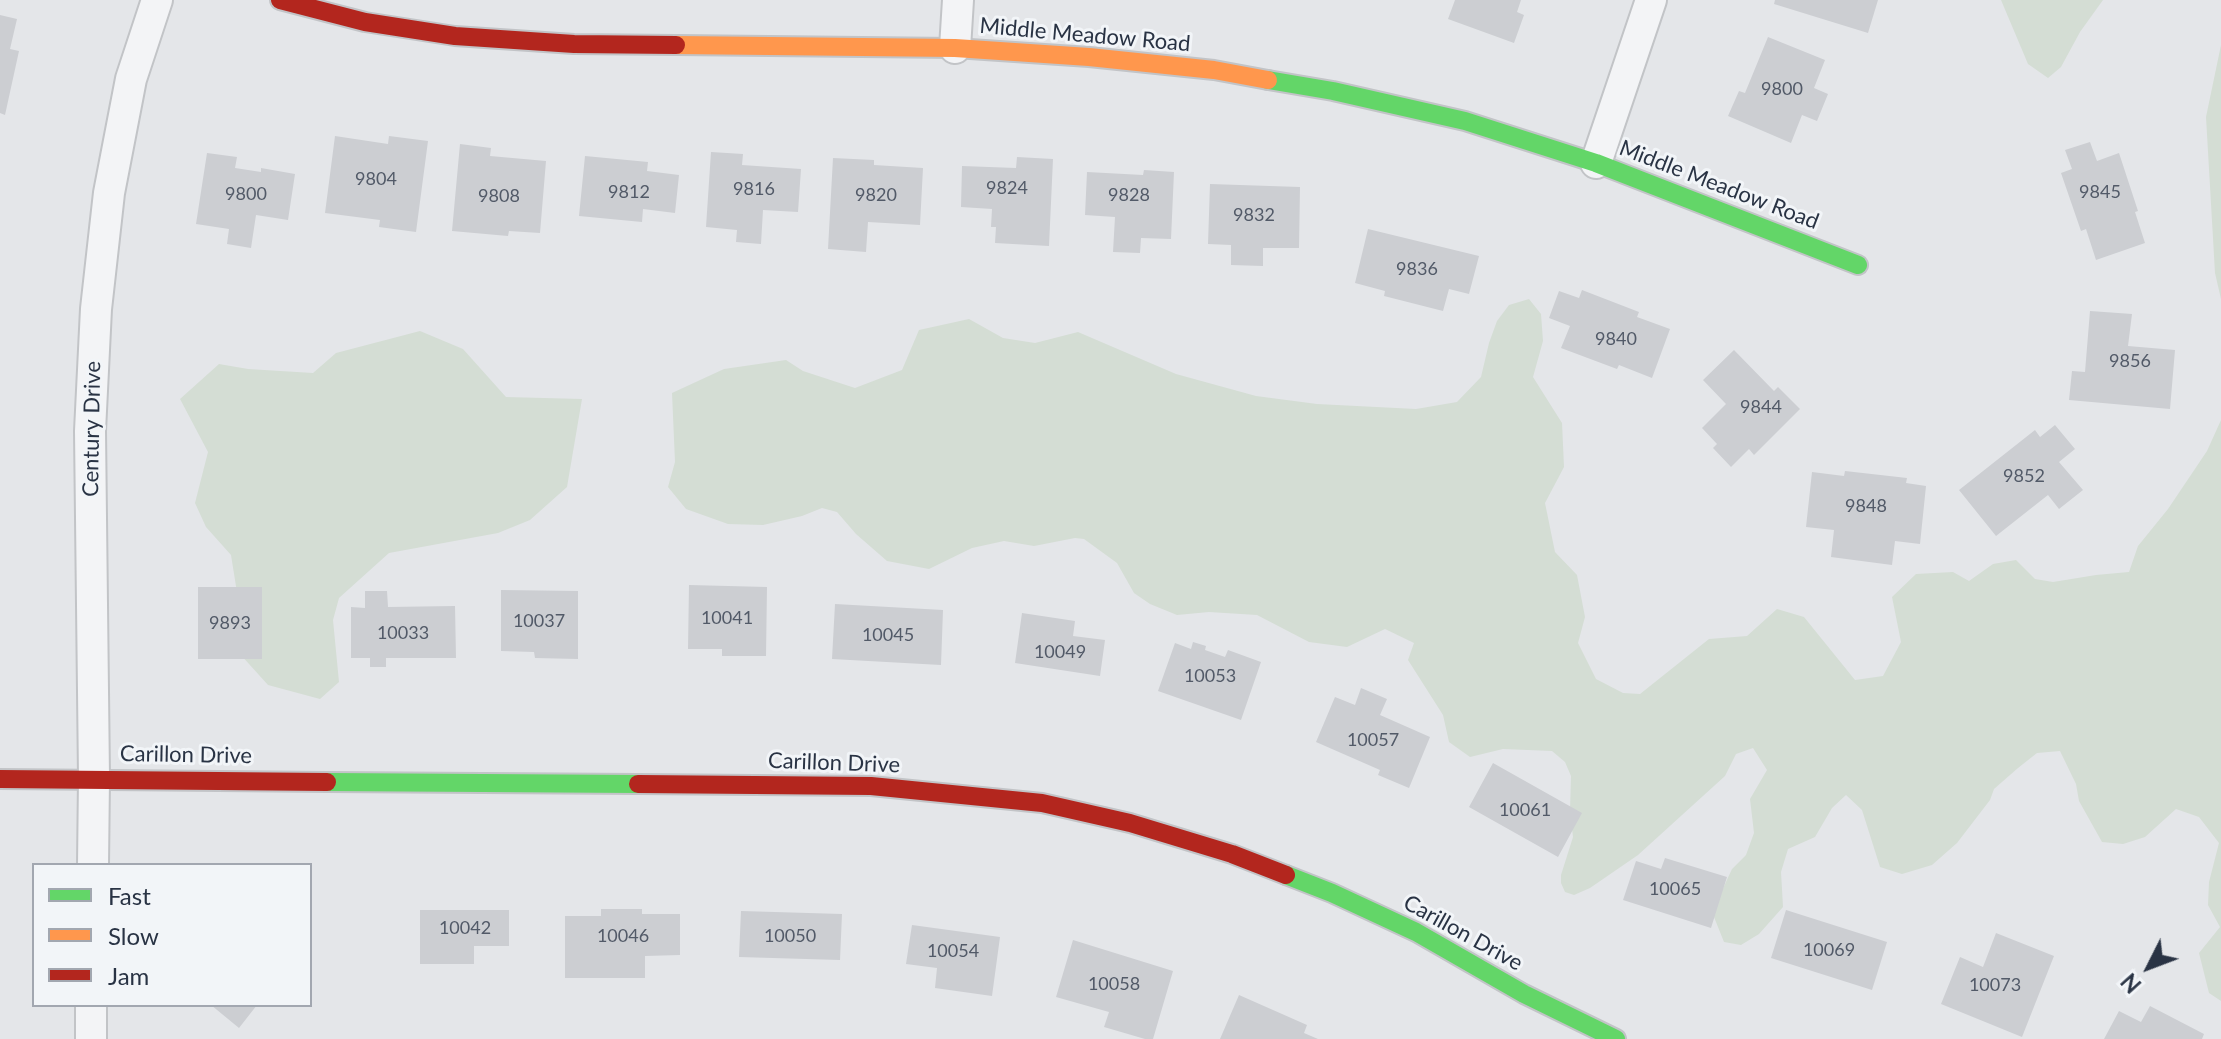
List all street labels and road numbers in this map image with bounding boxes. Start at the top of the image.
street label: Middle Meadow Road [978,13,1192,57]
street label: Middle Meadow Road [1615,135,1823,235]
street label: Century Drive [78,361,106,497]
street label: Carillon Drive [120,741,252,769]
street label: Carillon Drive [768,748,900,778]
street label: Carillon Drive [1399,889,1527,977]

